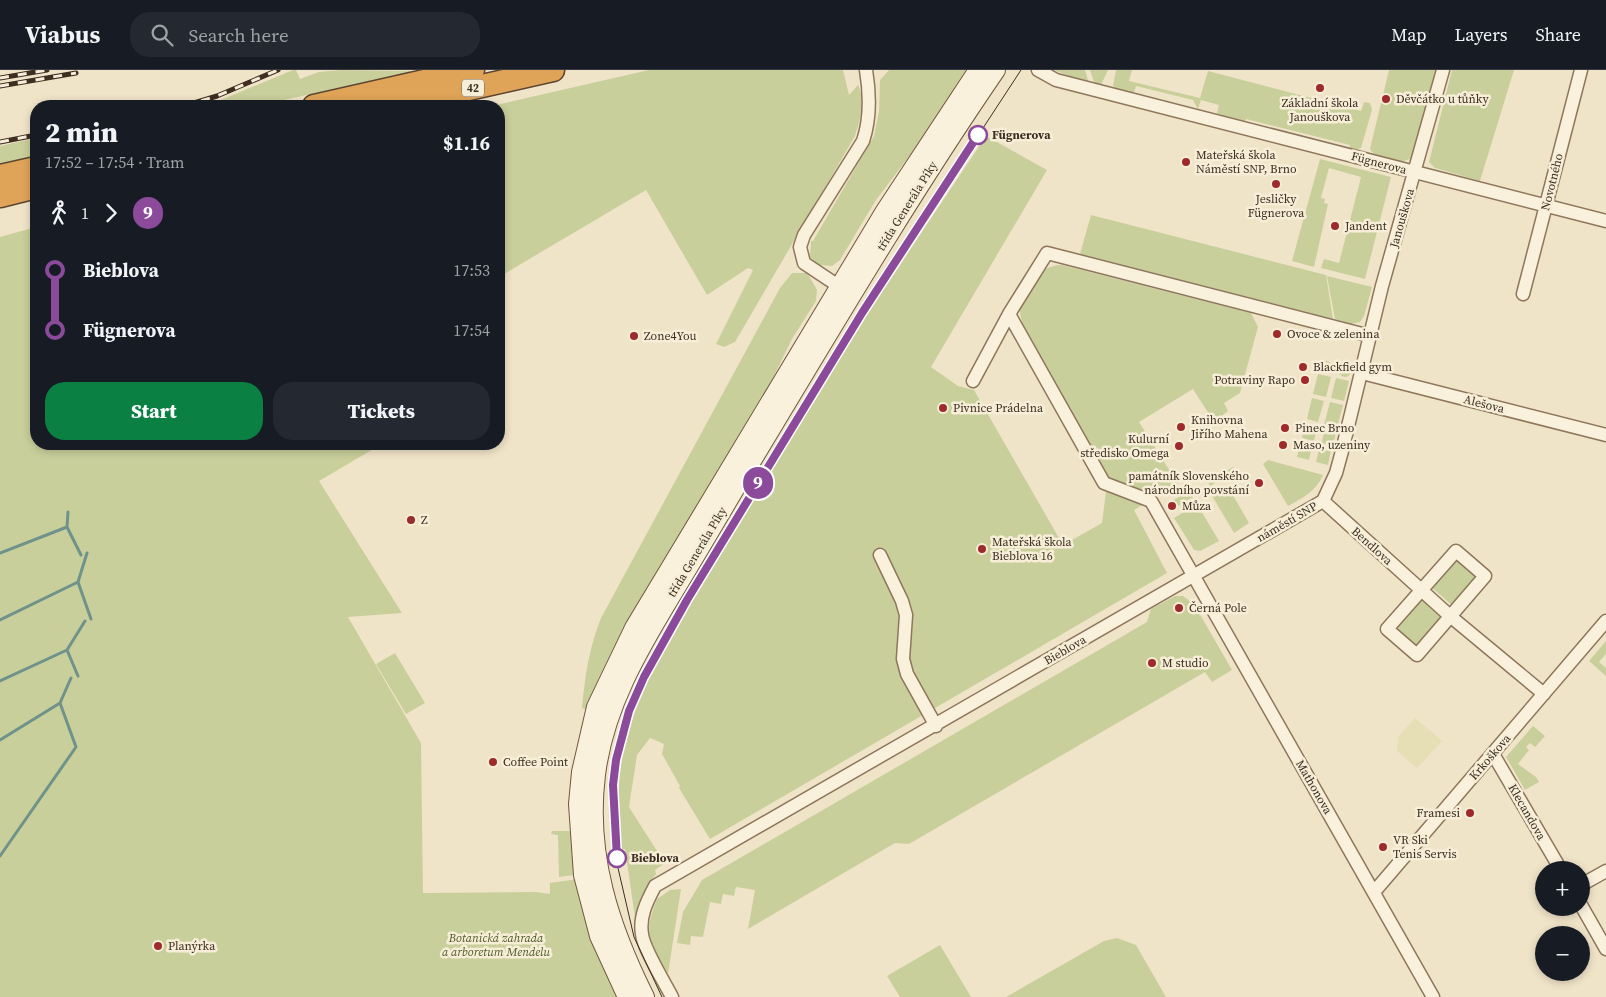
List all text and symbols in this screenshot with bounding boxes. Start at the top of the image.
search box [130,12,480,57]
text: Viabus [25,18,100,51]
icon: search [148,21,176,49]
text: Search here [188,22,289,48]
text: Map [1391,22,1426,47]
text: Layers [1454,22,1507,47]
text: Share [1535,22,1581,47]
road number: 42 [462,80,484,97]
marker: Základní škola Janouškova [1314,82,1326,94]
place label: Děvčátko u tůňky [1396,91,1489,107]
marker: Děvčátko u tůňky [1380,93,1392,105]
place label: Základní škola Janouškova [1282,95,1359,125]
text: 2 min [45,113,118,151]
marker: Fügnerova [968,125,988,145]
place label: Fügnerova [992,127,1051,143]
text: $1.16 [443,130,490,156]
place label: Mateřská škola Náměstí SNP, Brno [1196,147,1297,177]
street label: Fügnerova [1350,148,1409,178]
text: 17:52 – 17:54 · Tram [45,151,184,173]
street label: Novotného [1537,151,1567,212]
marker: Mateřská škola Náměstí SNP, Brno [1180,156,1192,168]
street label: třída Generála Píky [873,157,941,254]
marker: Jesličky Fügnerova [1270,178,1282,190]
street label: Janouškova [1386,186,1418,250]
place label: Jesličky Fügnerova [1248,191,1305,221]
icon: walk [45,199,73,227]
icon: forward [97,199,125,227]
text: 9 [143,200,153,225]
text: 1 [81,202,89,224]
place label: Jandent [1344,218,1387,234]
marker: Jandent [1329,220,1341,232]
text: Bieblova [83,257,159,283]
text: 17:53 [453,259,490,281]
text: Fügnerova [83,317,176,343]
text: 17:54 [453,319,490,341]
place label: Ovoce & zelenina [1287,326,1380,342]
place label: Zone4You [644,328,697,344]
marker: Ovoce & zelenina [1271,328,1283,340]
marker: Zone4You [628,330,640,342]
place label: Blackfield gym [1313,359,1392,375]
marker: Blackfield gym [1297,361,1309,373]
place label: Potraviny Rapo [1214,372,1295,388]
marker: Potraviny Rapo [1299,374,1311,386]
button: Start [45,382,263,440]
button: Tickets [273,382,490,440]
street label: Alešova [1462,391,1507,417]
place label: Pivnice Prádelna [953,400,1044,416]
marker: Pivnice Prádelna [937,402,949,414]
place label: Knihovna Jiřího Mahena [1190,412,1268,442]
place label: Pinec Brno [1295,420,1355,436]
marker: Knihovna Jiřího Mahena [1175,421,1187,433]
marker: Pinec Brno [1279,422,1291,434]
place label: Kulurní středisko Omega [1080,431,1170,461]
place label: Maso, uzeniny [1293,437,1371,453]
marker: Maso, uzeniny [1277,439,1289,451]
marker: Kulurní středisko Omega [1173,440,1185,452]
line badge: 9 [742,467,774,499]
place label: památník Slovenského národního povstání [1128,468,1249,498]
text: 9 [753,470,763,495]
marker: památník Slovenského národního povstání [1253,477,1265,489]
place label: Můza [1182,498,1212,514]
street label: náměstí SNP [1254,498,1320,546]
marker: Můza [1166,500,1178,512]
street label: třída Generála Píky [664,503,731,600]
place label: Z [421,512,428,528]
marker: Z [405,514,417,526]
street label: Bendlova [1348,523,1397,569]
place label: Mateřská škola Bieblova 16 [992,534,1073,564]
marker: Mateřská škola Bieblova 16 [976,543,988,555]
place label: Černá Pole [1189,600,1247,616]
marker: Černá Pole [1173,602,1185,614]
street label: Bieblova [1041,631,1090,668]
place label: M studio [1162,655,1209,671]
marker: M studio [1146,657,1158,669]
street label: Krkoškova [1466,730,1515,783]
place label: Coffee Point [503,754,568,770]
marker: Coffee Point [487,756,499,768]
street label: Mathonova [1292,757,1336,818]
street label: Klecandova [1505,781,1550,844]
place label: Framesi [1417,805,1460,821]
marker: Framesi [1464,807,1476,819]
place label: VR Ski Tenis Servis [1393,832,1457,862]
marker: VR Ski Tenis Servis [1377,841,1389,853]
marker: Bieblova [607,848,627,868]
place label: Bieblova [631,850,680,866]
map controls [1535,861,1590,981]
button: + [1535,861,1590,916]
button: − [1535,926,1590,981]
park label: Botanická zahrada a arboretum Mendelu [442,930,550,960]
place label: Planýrka [168,938,216,954]
marker: Planýrka [152,940,164,952]

